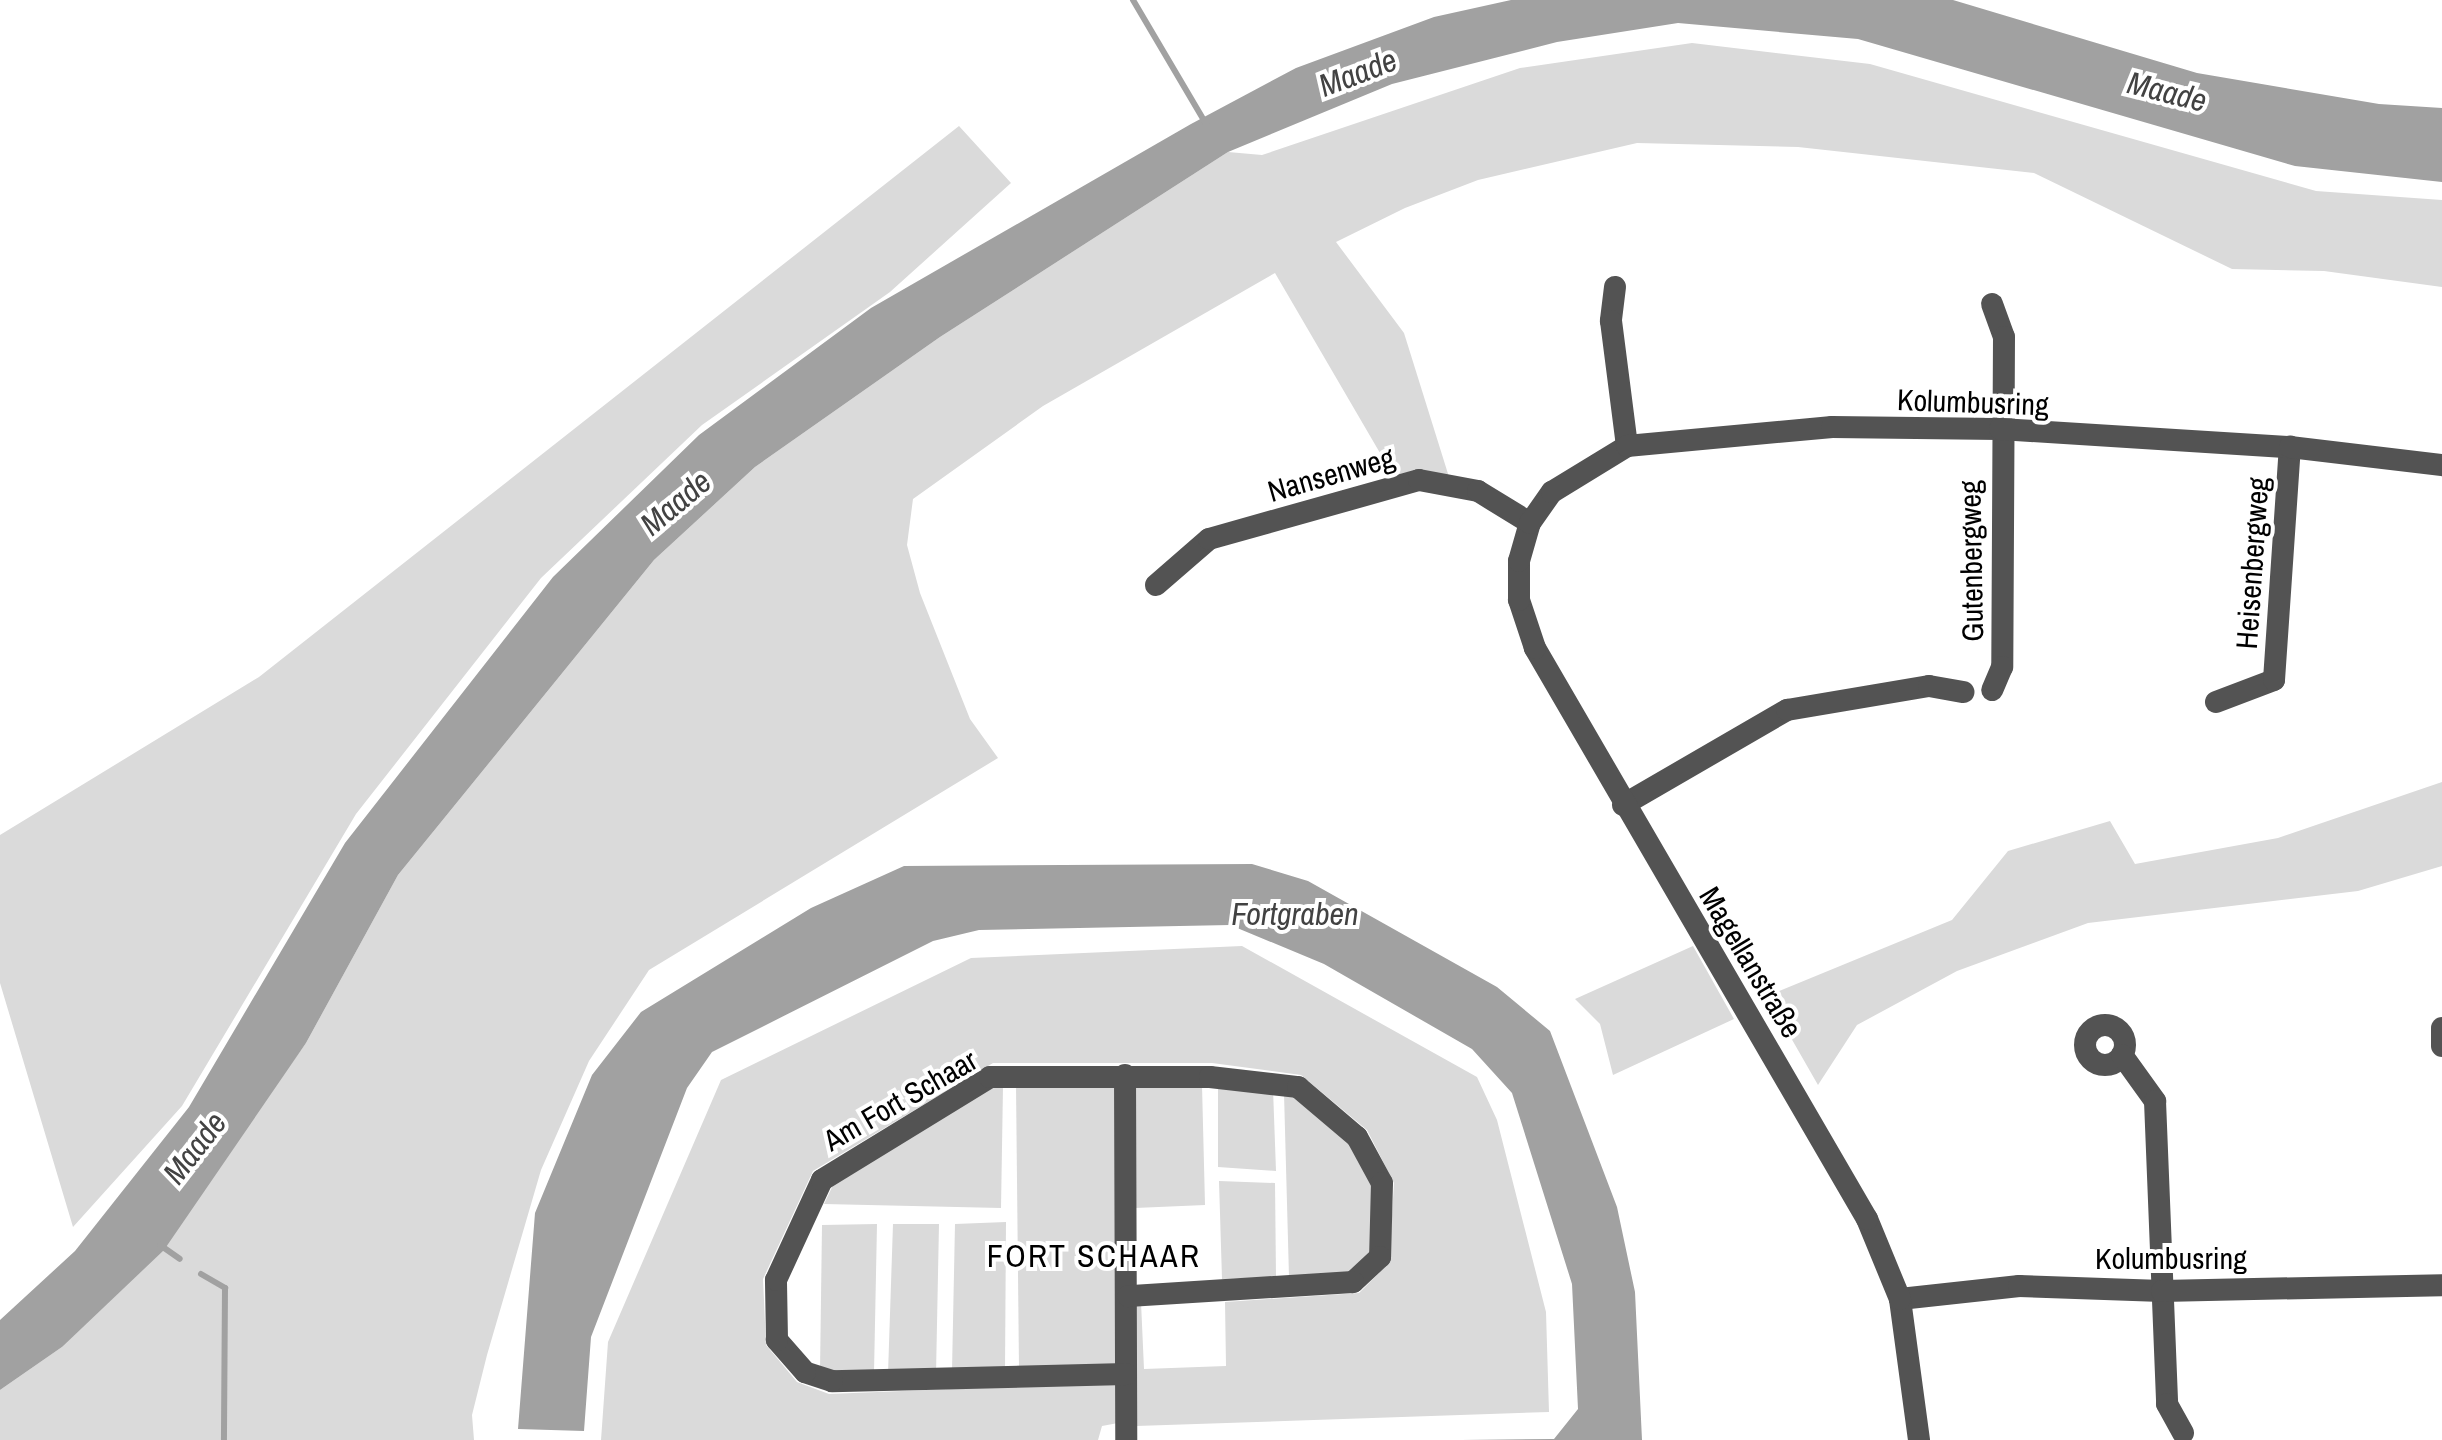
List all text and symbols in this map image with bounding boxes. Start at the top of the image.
water label: Maade [1314,41,1402,105]
water label: Maade [2123,64,2211,120]
street label: Kolumbusring [1897,381,2049,423]
street label: Nansenweg [1264,439,1398,509]
water label: Maade [633,463,719,543]
street label: Heisenbergweg [2228,476,2276,650]
street label: Gutenbergweg [1952,480,1990,642]
street label: Magellanstraße [1692,880,1810,1044]
water label: Fortgraben [1231,895,1359,933]
street label: Am Fort Schaar [817,1042,983,1158]
water label: Maade [155,1105,235,1191]
district label: FORT SCHAAR [986,1237,1202,1275]
street label: Kolumbusring [2095,1240,2247,1276]

